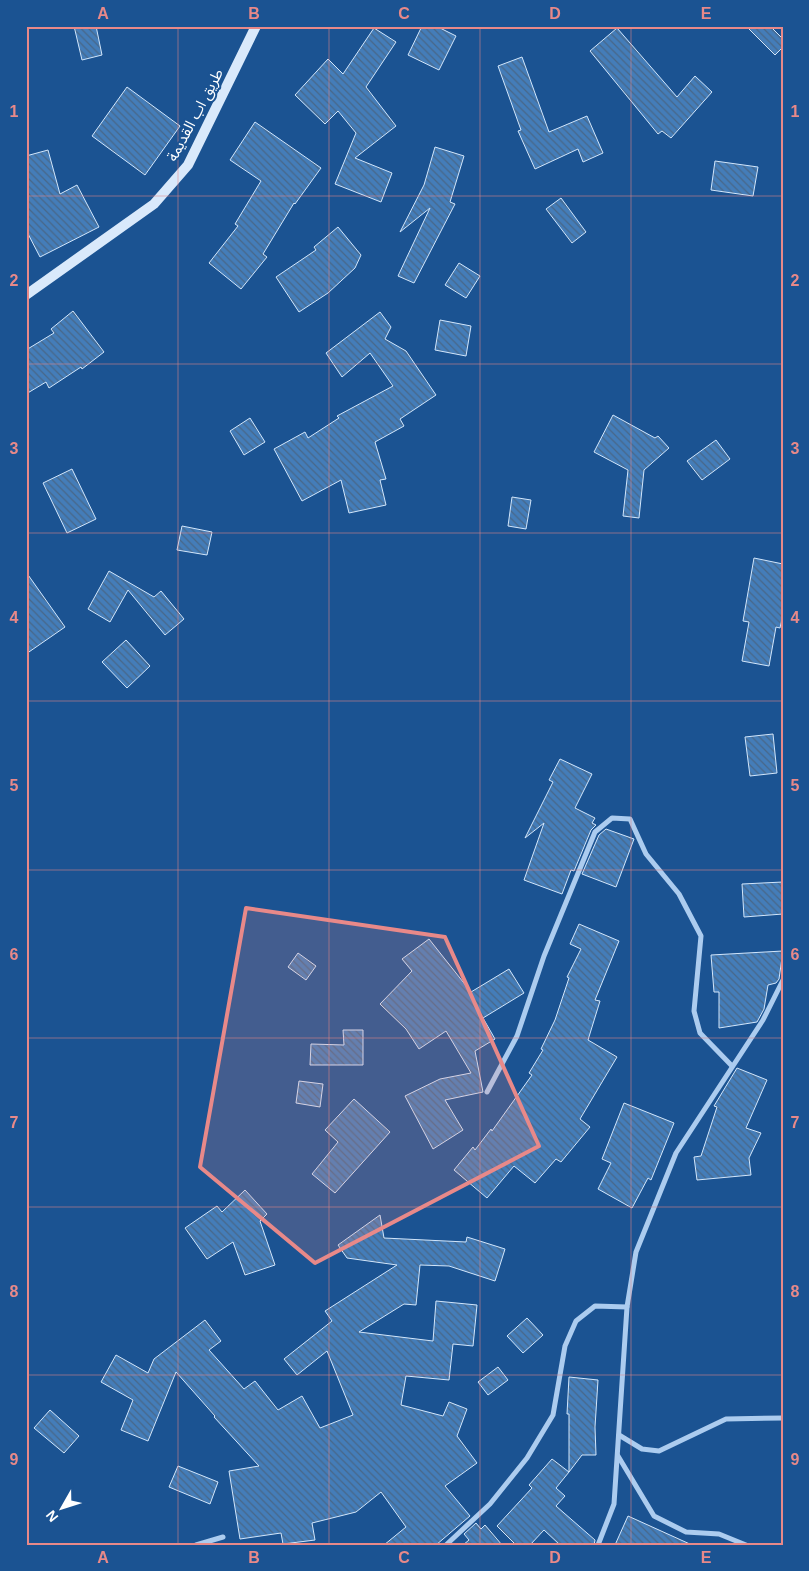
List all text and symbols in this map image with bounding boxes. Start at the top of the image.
text: A [97,5,109,22]
text: B [248,5,260,22]
text: C [398,5,410,22]
text: D [549,5,561,22]
text: E [701,5,712,22]
street label: طريق اب القديمة [163,66,228,165]
text: 1 [10,103,19,120]
text: 1 [791,103,800,120]
text: 2 [10,272,19,289]
text: 2 [791,272,800,289]
text: 3 [10,440,19,457]
text: 3 [791,440,800,457]
text: 4 [10,609,19,626]
text: 4 [791,609,800,626]
text: 5 [10,777,19,794]
text: 5 [791,777,800,794]
text: 6 [10,946,19,963]
text: 6 [791,946,800,963]
text: 7 [10,1114,19,1131]
text: 7 [791,1114,800,1131]
text: 8 [10,1283,19,1300]
text: 8 [791,1283,800,1300]
text: 9 [10,1451,19,1468]
text: 9 [791,1451,800,1468]
north arrow [38,1484,88,1534]
text: N [42,1507,61,1525]
text: A [97,1549,109,1566]
text: B [248,1549,260,1566]
text: C [398,1549,410,1566]
text: D [549,1549,561,1566]
text: E [701,1549,712,1566]

